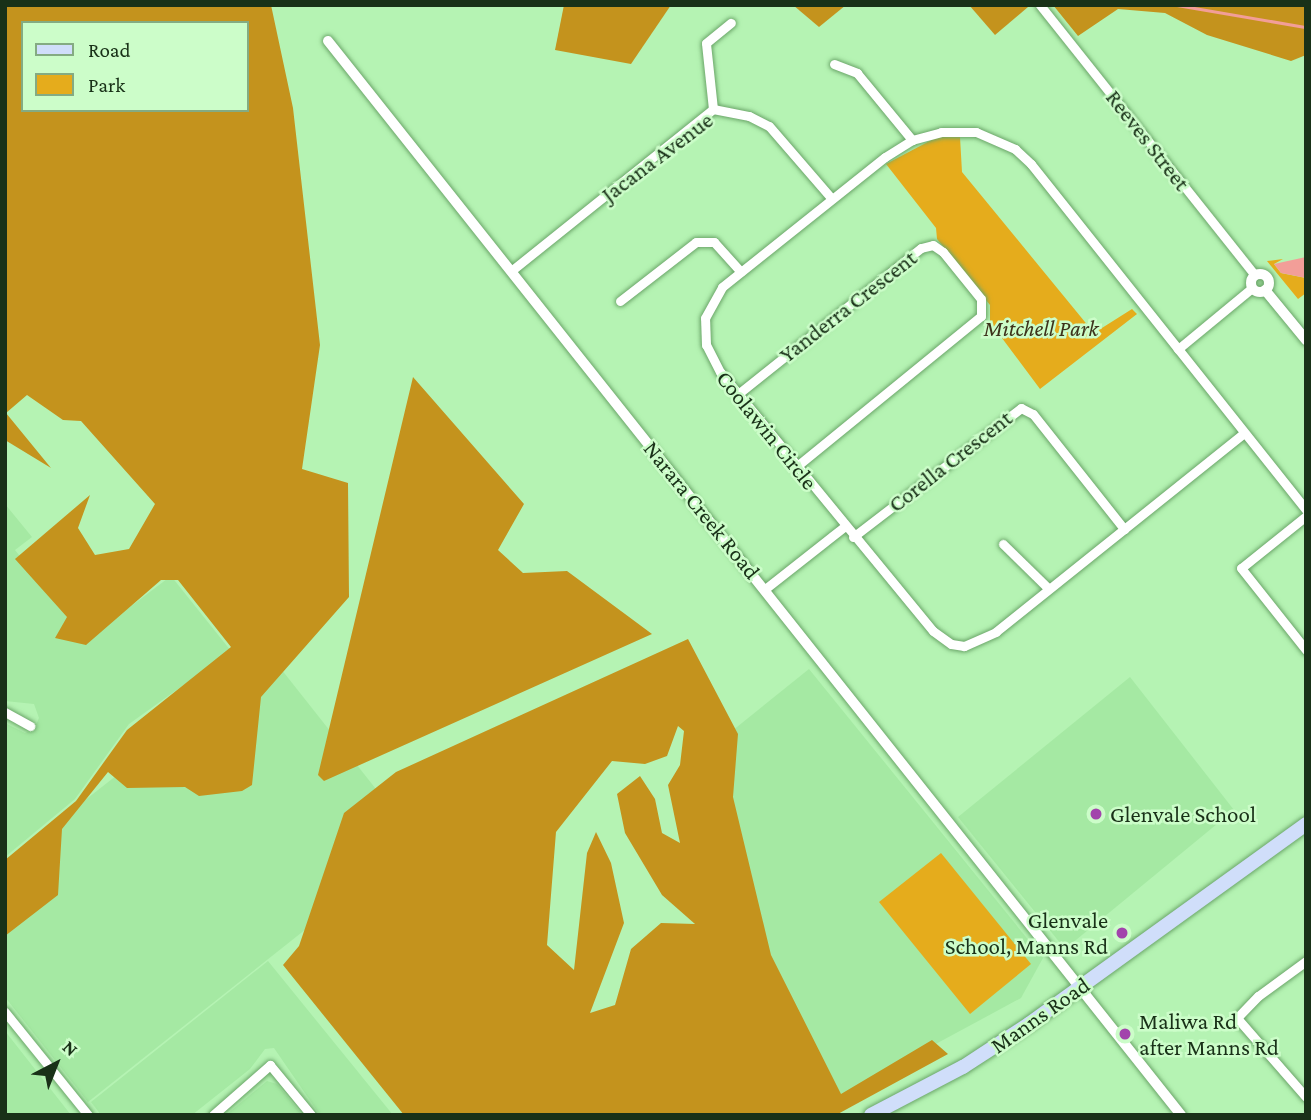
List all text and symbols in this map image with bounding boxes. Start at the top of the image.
legend [21,21,248,112]
text: Road [88,38,131,62]
text: Park [88,73,125,97]
street label: Reeves Street [1100,84,1196,196]
street label: Jacana Avenue [596,106,718,208]
street label: Yanderra Crescent [774,244,922,368]
park label: Mitchell Park [983,314,1099,342]
street label: Coolawin Circle [711,365,823,495]
street label: Corella Crescent [883,404,1017,518]
street label: Narara Creek Road [638,435,766,585]
place label: Glenvale School [1110,800,1256,828]
marker: Glenvale School [1088,806,1104,822]
place label: Glenvale School, Manns Rd [945,906,1108,960]
marker: Glenvale School, Manns Rd [1114,925,1130,941]
street label: Manns Road [985,971,1095,1059]
place label: Maliwa Rd after Manns Rd [1139,1007,1279,1061]
marker: Maliwa Rd after Manns Rd [1117,1026,1133,1042]
north arrow [21,1029,91,1099]
text: N [59,1036,82,1060]

